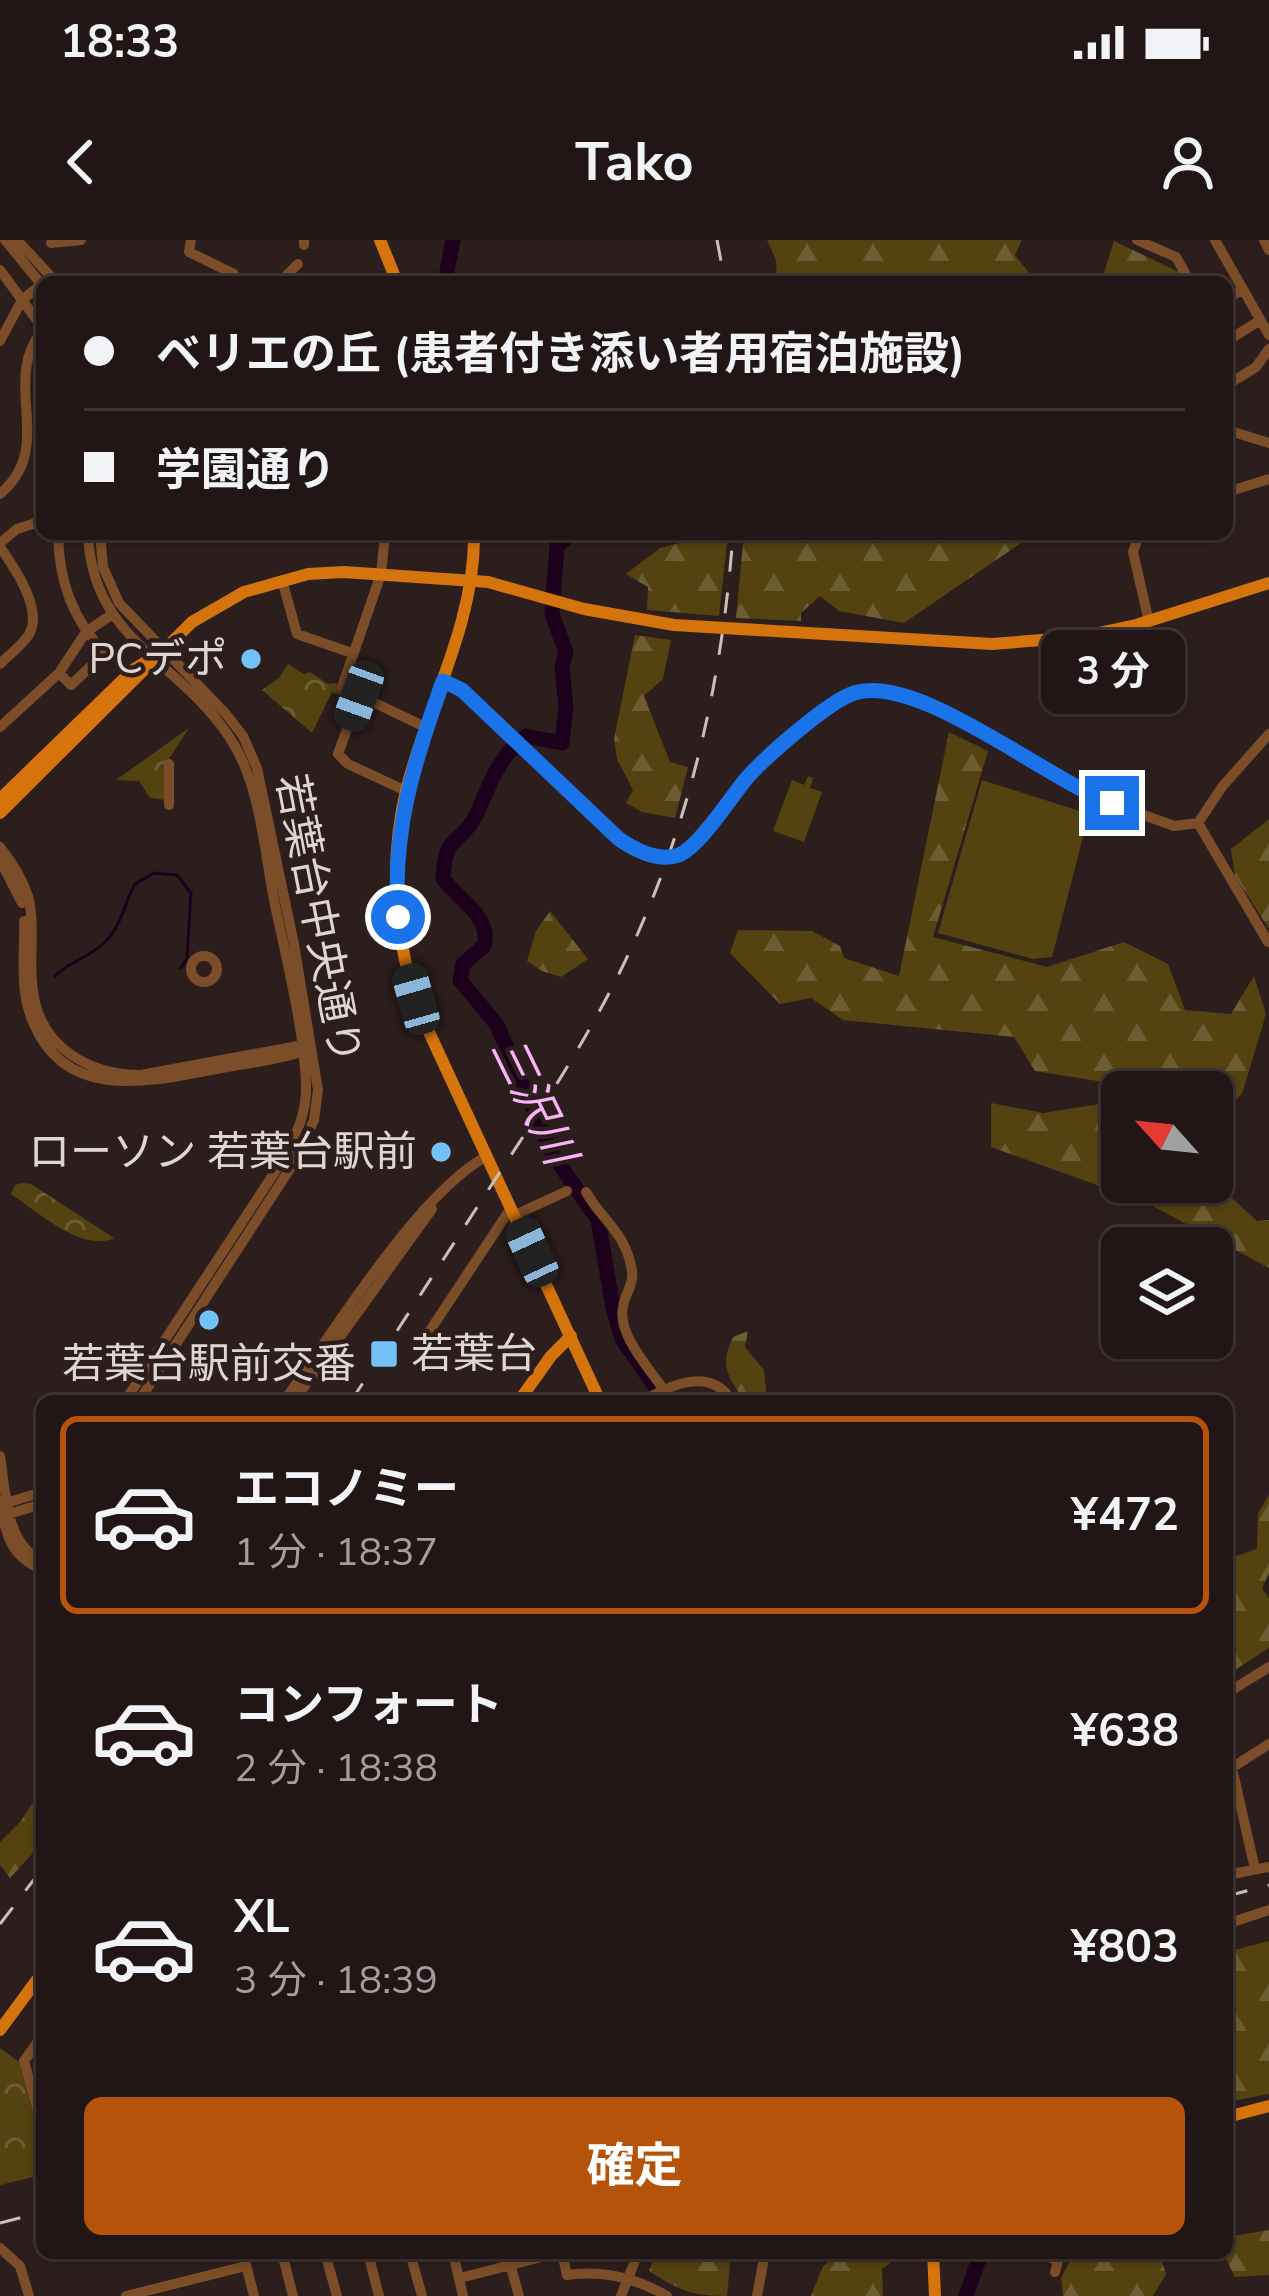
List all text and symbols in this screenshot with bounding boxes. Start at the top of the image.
text: 18:33 [60,12,179,73]
text: Tako [575,125,694,199]
icon: back [48,129,114,195]
icon: person [1155,129,1221,195]
text: ベリエの丘 (患者付き添い者用宿泊施設) [156,324,965,385]
text: 学園通り [156,440,336,501]
callout: 3 分 [1040,629,1184,713]
place label: PCデポ [88,631,227,688]
text: 3 分 [1077,645,1149,698]
marker: PCデポ [238,646,264,672]
car [330,656,388,736]
street label: 若葉台中央通り [262,769,374,1069]
route end [1085,776,1139,830]
route start [371,890,425,944]
car [389,959,443,1039]
water label: 三沢川 [476,1027,592,1179]
north arrow [1101,1071,1233,1203]
map controls [1101,1071,1233,1359]
place label: ローソン 若葉台駅前 [28,1124,417,1181]
marker: ローソン 若葉台駅前 [428,1139,454,1165]
car [500,1212,564,1292]
button: layers [1101,1227,1233,1359]
marker: 若葉台駅前交番 [196,1307,222,1333]
place label: 若葉台 [411,1326,537,1383]
place label: 若葉台駅前交番 [62,1336,356,1393]
marker: 若葉台 [368,1338,400,1370]
text: エコノミー [234,1459,459,1520]
icon: car [90,1461,198,1569]
text: ¥472 [1071,1485,1179,1546]
text: 1 分 · 18:37 [234,1526,438,1579]
text: コンフォート [234,1675,503,1736]
icon: car [90,1677,198,1785]
text: ¥638 [1071,1701,1179,1762]
text: 2 分 · 18:38 [234,1742,438,1795]
text: XL [234,1887,290,1948]
icon: car [90,1893,198,2001]
text: ¥803 [1071,1917,1179,1978]
text: 3 分 · 18:39 [234,1954,438,2007]
button: 確定 [84,2097,1185,2235]

